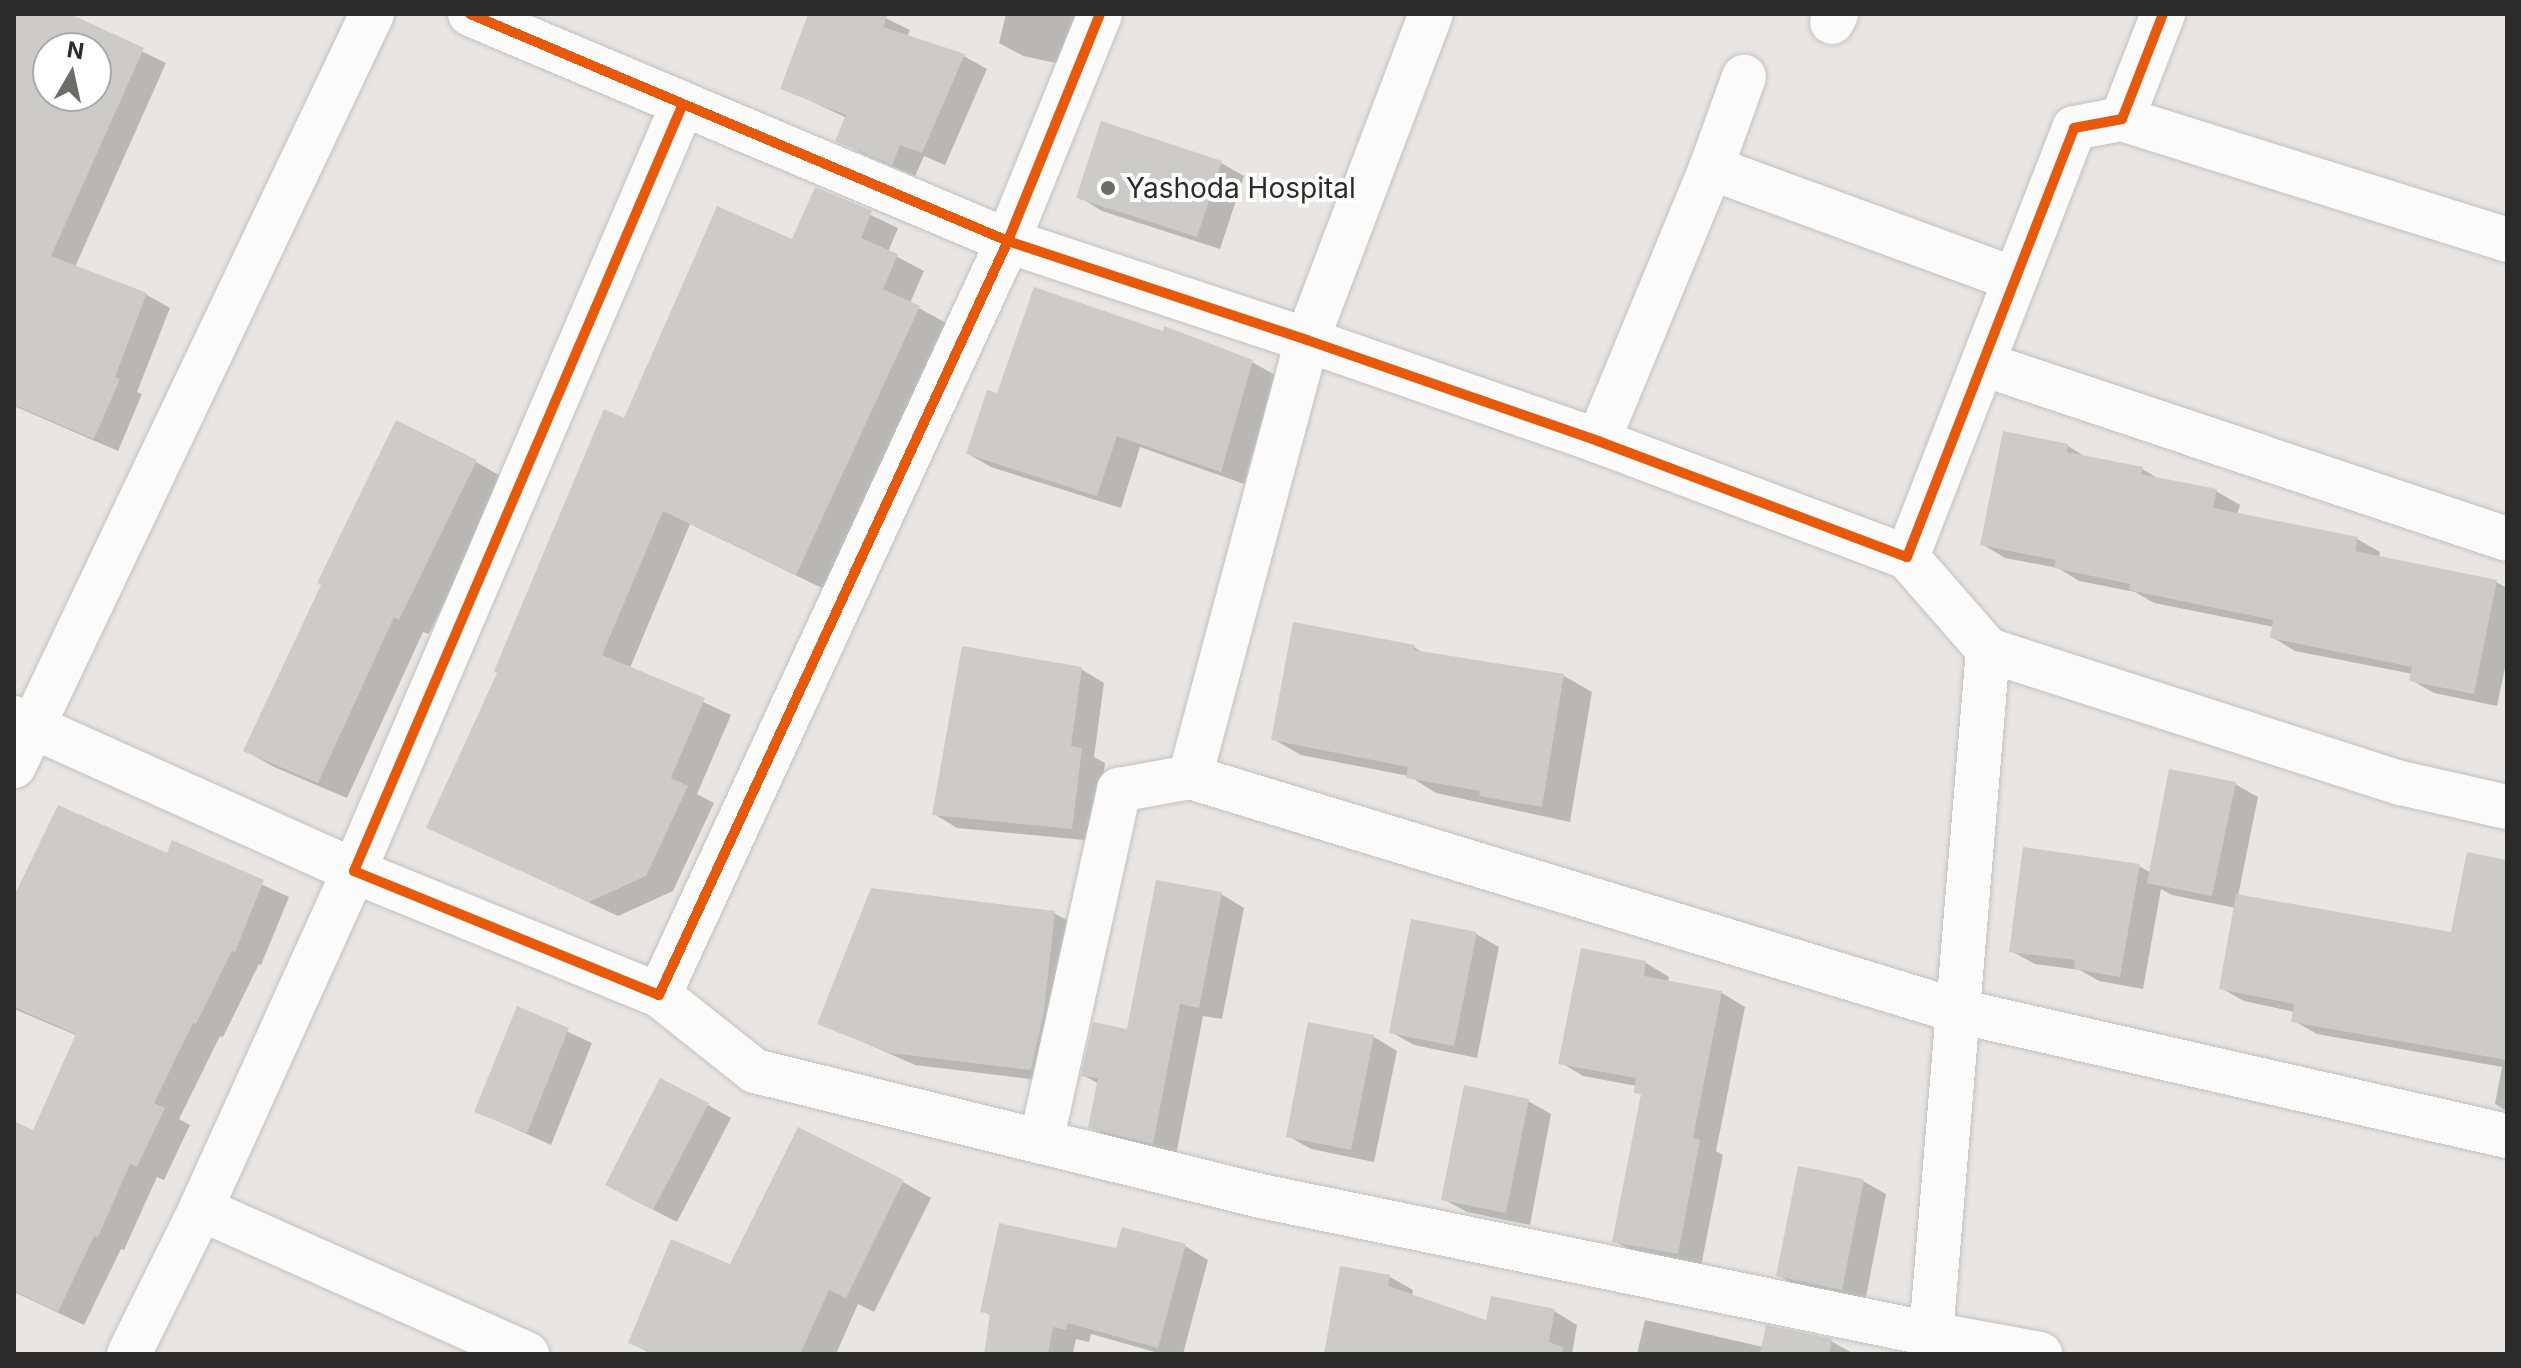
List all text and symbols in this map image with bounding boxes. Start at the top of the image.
north arrow [32,32,112,112]
text: N [65,36,86,64]
place label: Yashoda Hospital [1126,171,1356,205]
marker: Yashoda Hospital [1097,177,1119,199]

